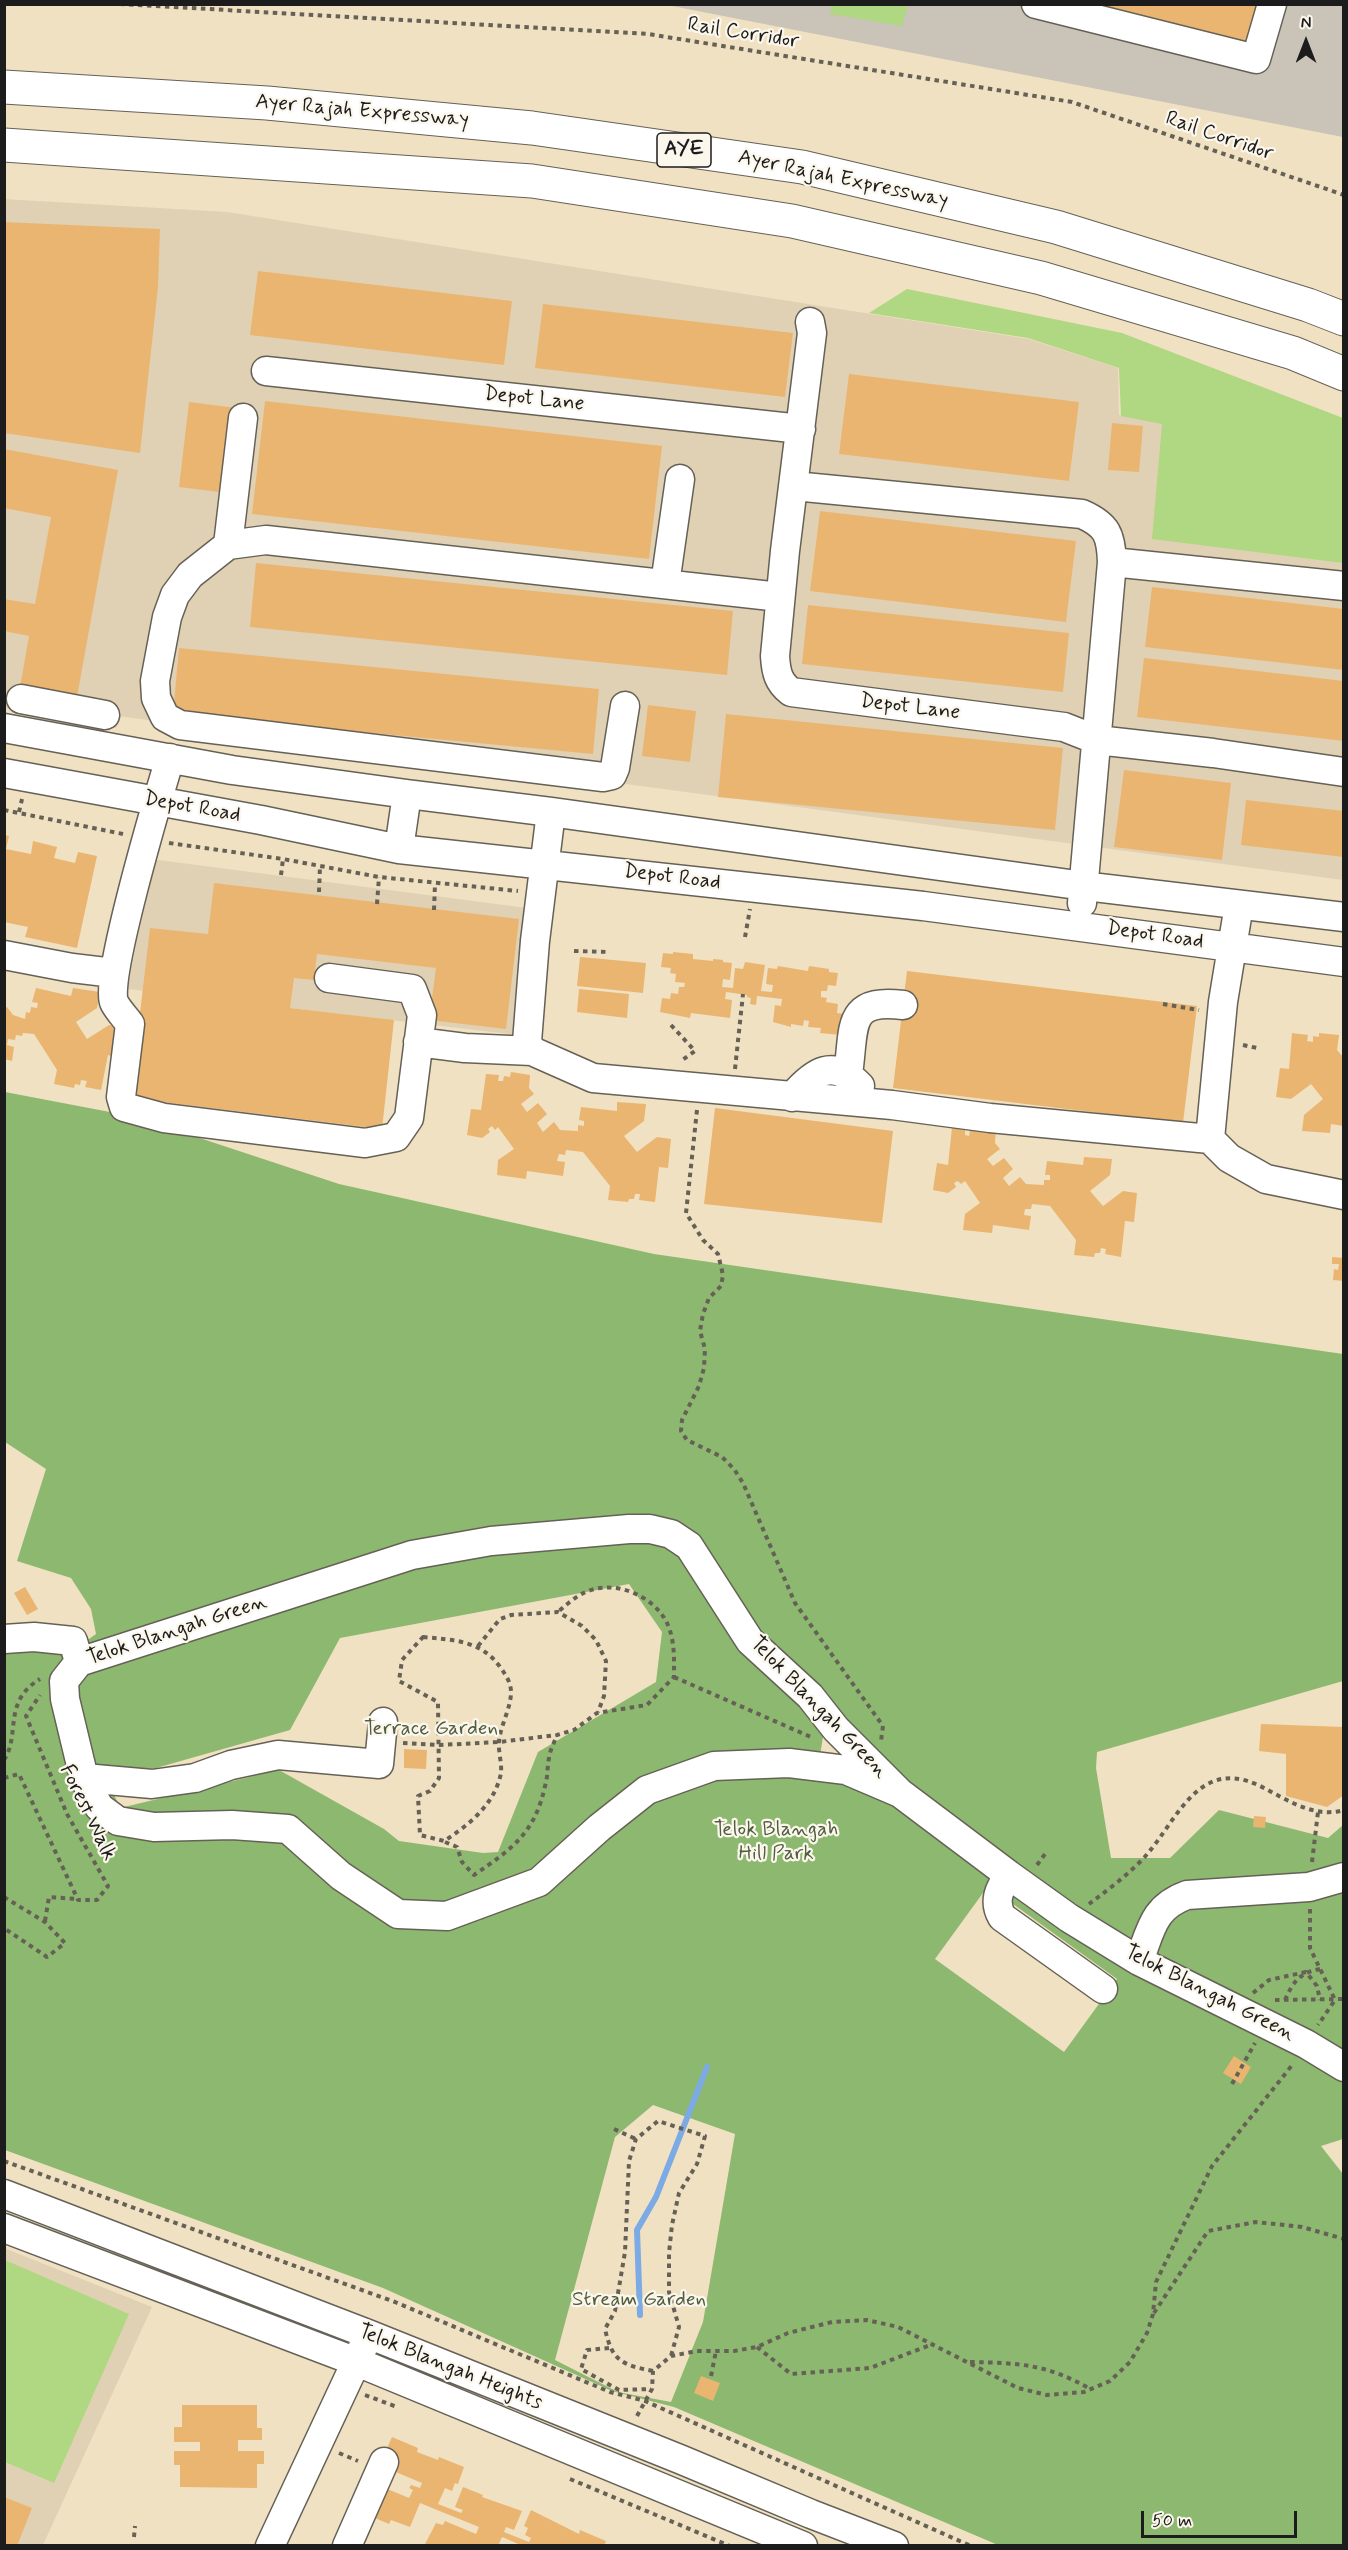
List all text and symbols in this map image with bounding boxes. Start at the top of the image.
north arrow [1276,12,1336,72]
street label: Rail Corridor [686,13,800,55]
text: N [1301,13,1311,34]
street label: Ayer Rajah Expressway [254,90,470,134]
street label: Rail Corridor [1162,107,1276,167]
road number: AYE [657,133,711,167]
street label: Ayer Rajah Expressway [736,145,950,215]
street label: Depot Lane [483,382,585,418]
street label: Depot Lane [859,689,961,727]
street label: Depot Road [142,787,242,829]
street label: Depot Road [622,860,722,896]
street label: Depot Road [1105,917,1205,955]
street label: Telok Blangah Green [84,1590,270,1672]
street label: Telok Blangah Green [744,1632,892,1784]
park label: Terrace Garden [364,1717,498,1743]
street label: Forest Walk [53,1761,121,1865]
park label: Telok Blangah Hill Park [714,1818,838,1868]
street label: Telok Blangah Green [1120,1940,1298,2048]
park label: Stream Garden [572,2288,706,2314]
street label: Telok Blangah Heights [354,2320,546,2416]
scale bar [1144,2499,1300,2537]
text: 50 m [1152,2509,1192,2533]

